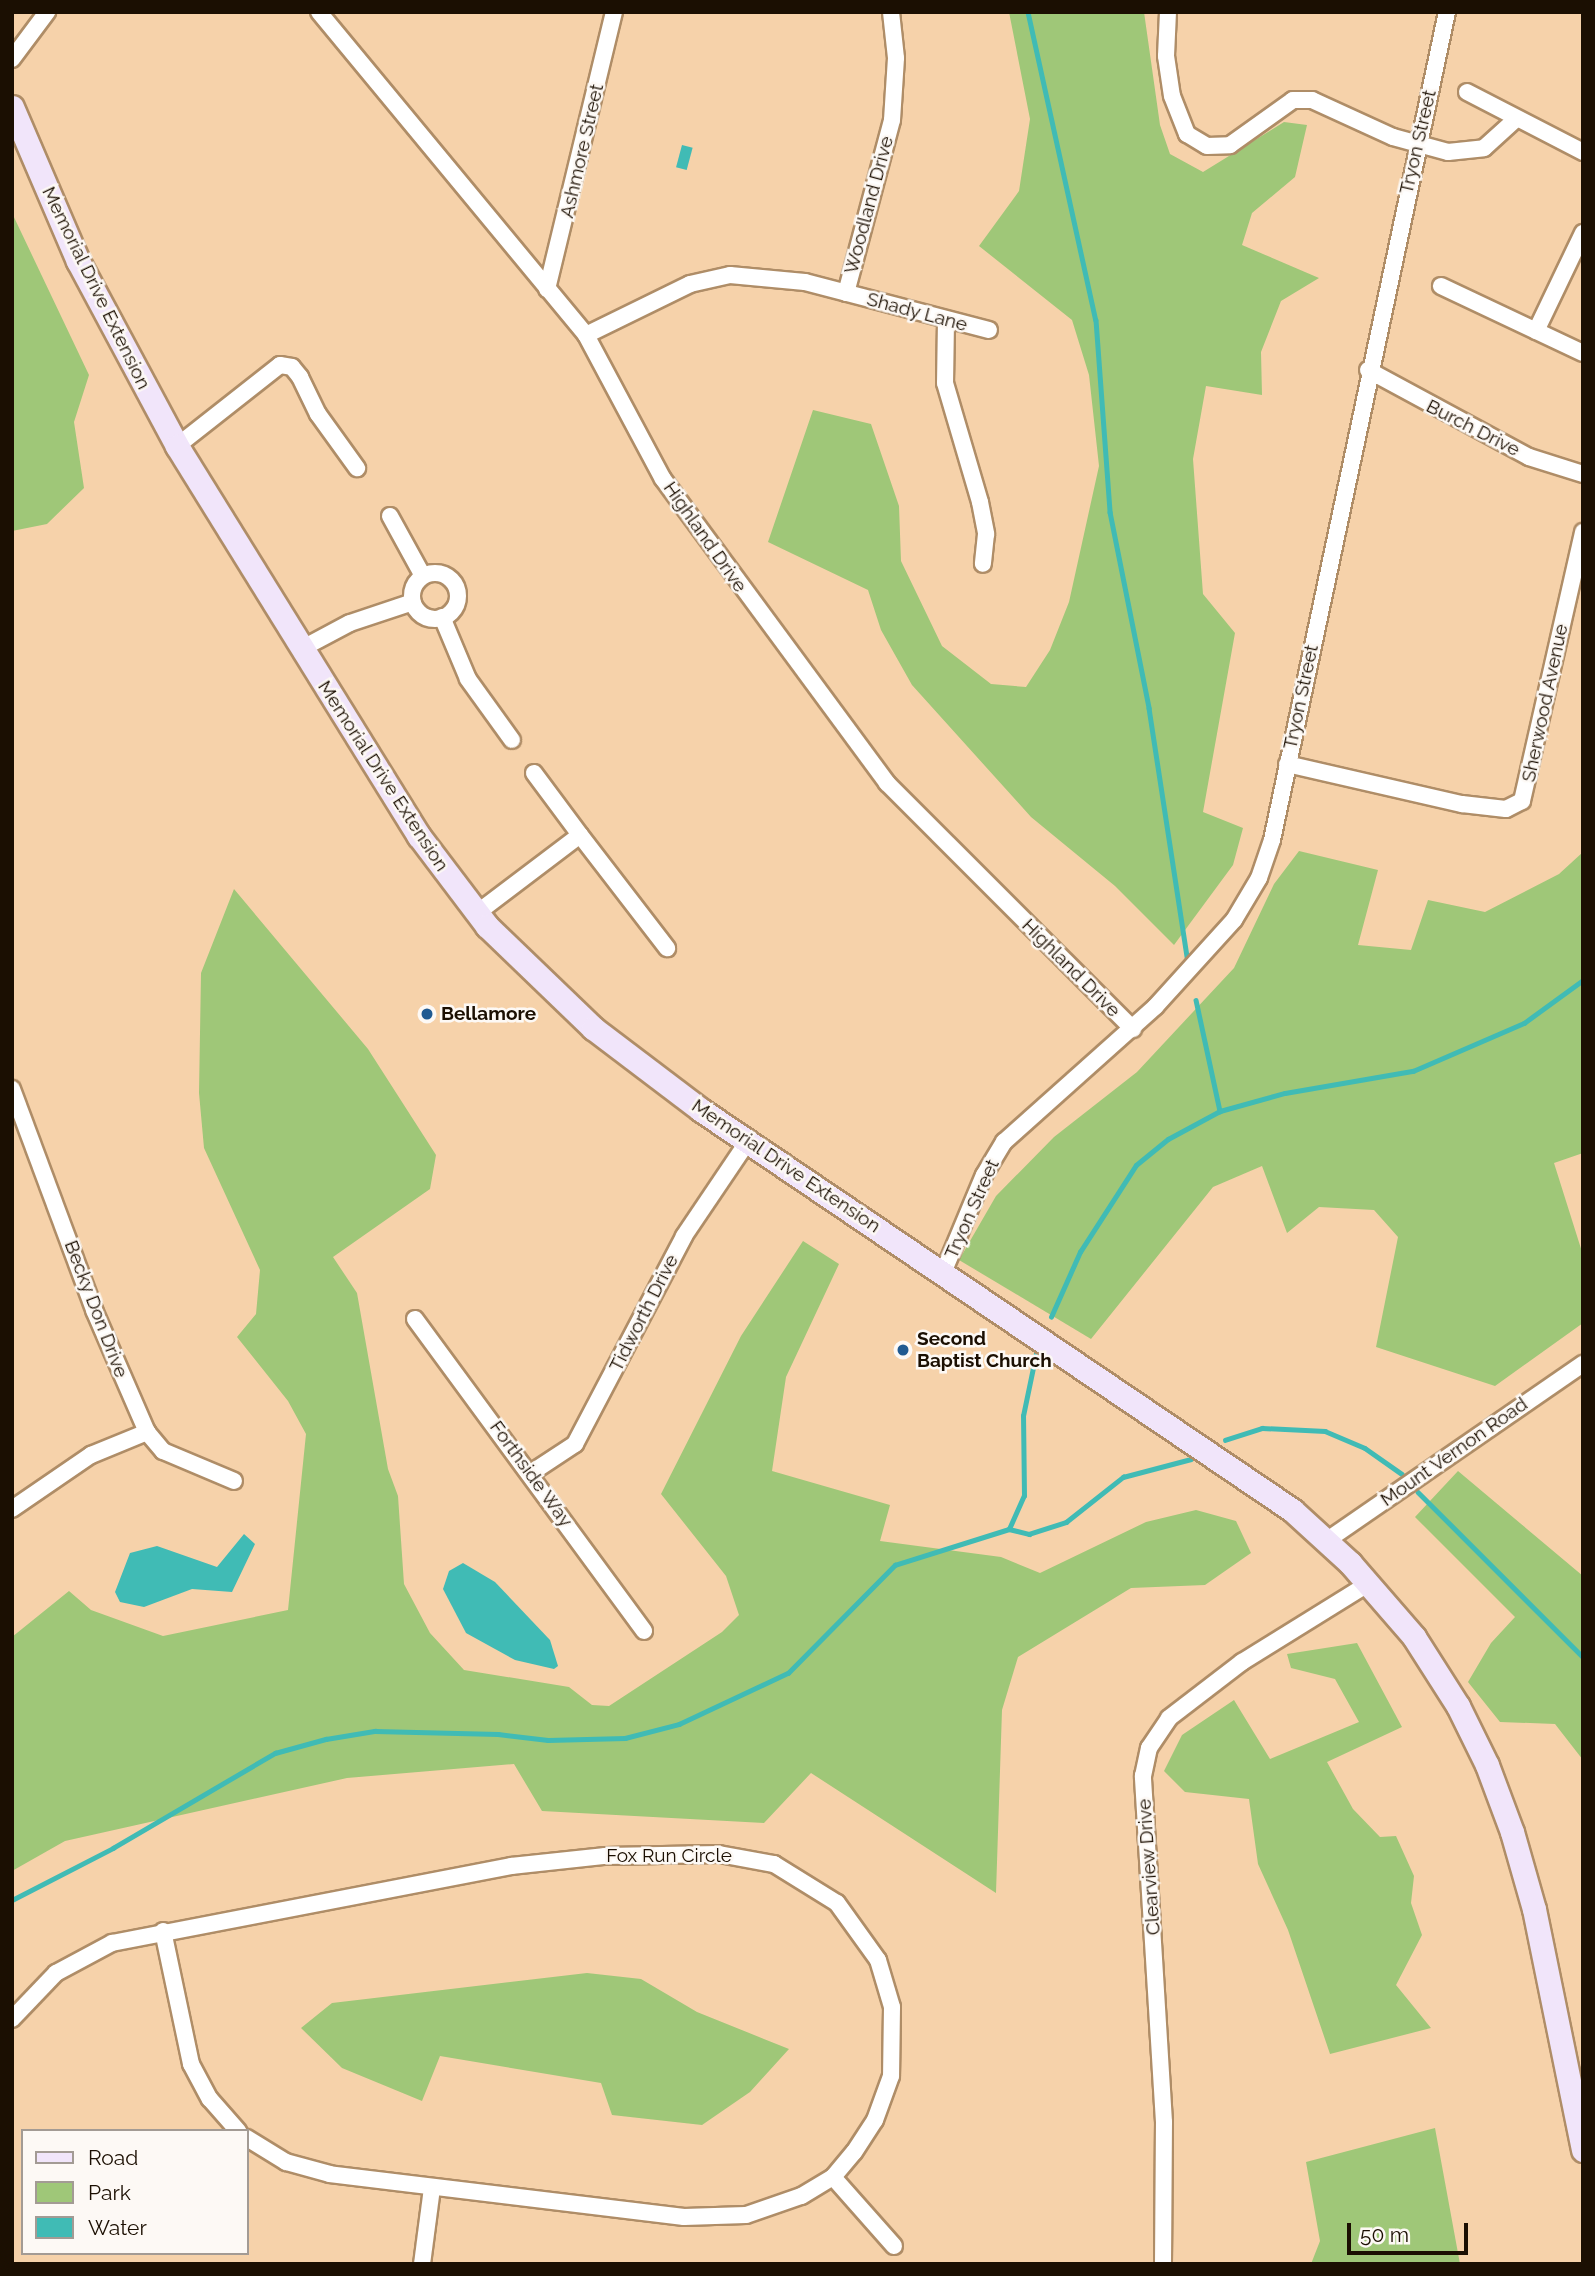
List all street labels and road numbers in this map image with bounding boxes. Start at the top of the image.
street label: Ashmore Street [556,82,608,220]
street label: Tryon Street [1395,88,1441,196]
street label: Woodland Drive [840,134,898,276]
street label: Memorial Drive Extension [37,183,155,393]
street label: Shady Lane [864,288,970,336]
street label: Burch Drive [1422,395,1524,461]
street label: Highland Drive [658,477,752,597]
street label: Sherwood Avenue [1517,622,1573,784]
street label: Tryon Street [1279,643,1323,751]
street label: Memorial Drive Extension [313,676,453,876]
street label: Highland Drive [1017,914,1125,1022]
street label: Memorial Drive Extension [687,1094,885,1238]
street label: Tryon Street [940,1156,1004,1262]
street label: Becky Don Drive [59,1237,133,1381]
street label: Tidworth Drive [605,1251,683,1375]
street label: Mount Vernon Road [1376,1393,1532,1511]
street label: Forthside Way [485,1416,577,1532]
street label: Clearview Drive [1133,1798,1165,1936]
street label: Fox Run Circle [606,1845,732,1867]

